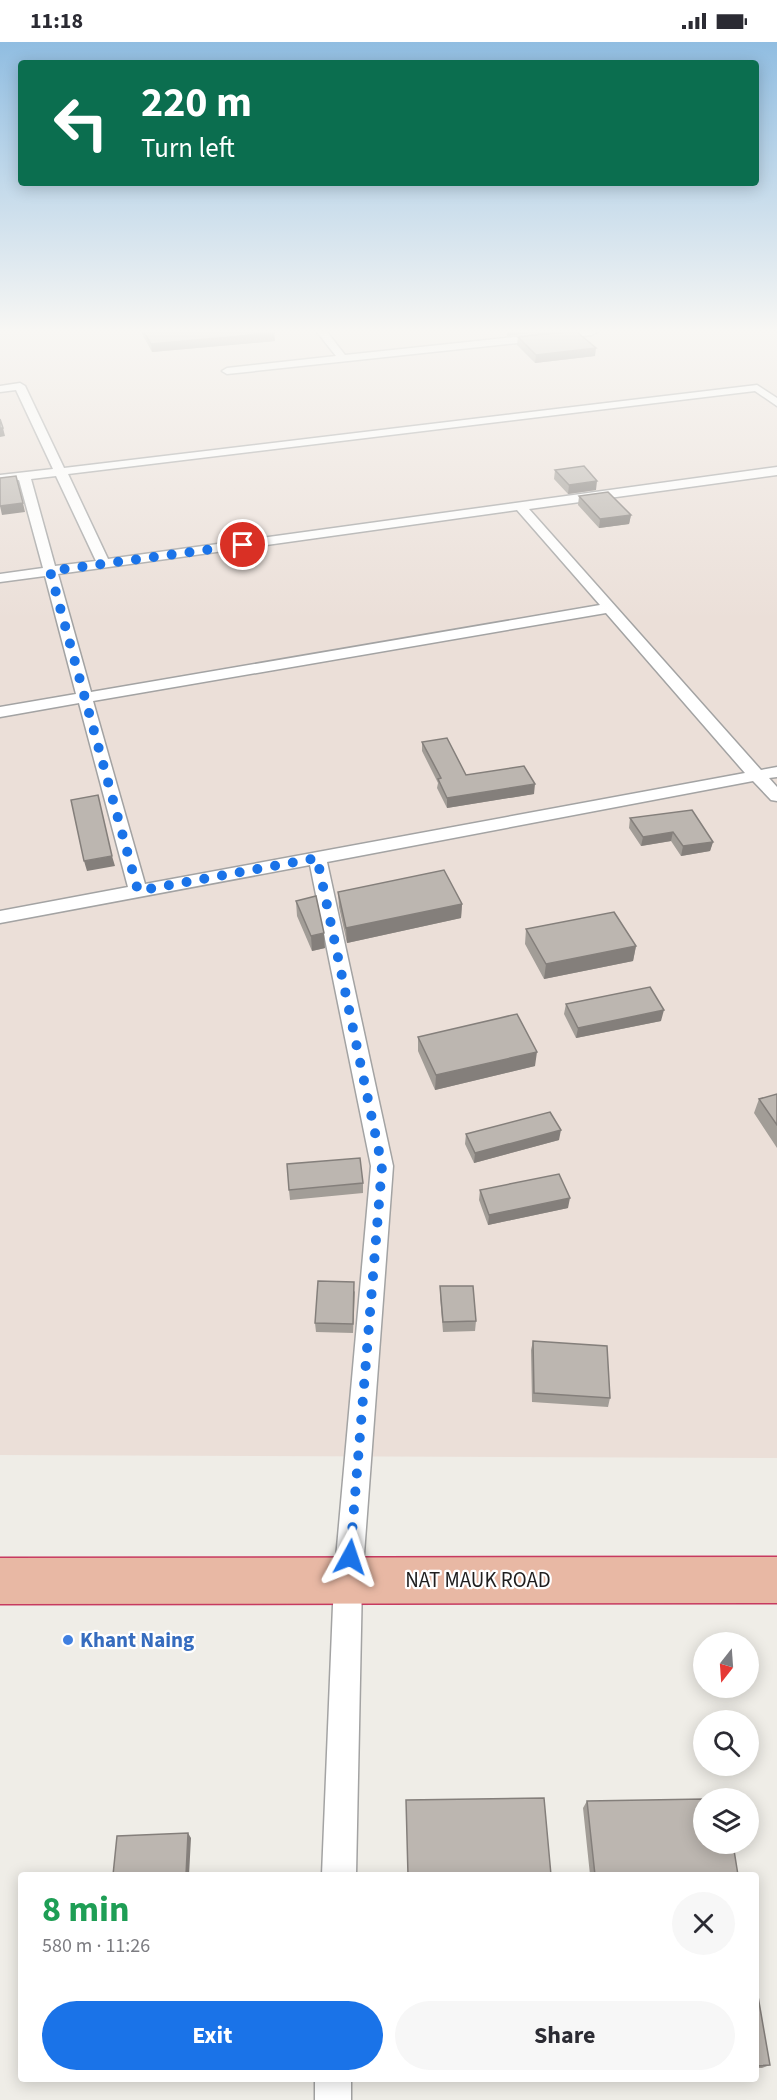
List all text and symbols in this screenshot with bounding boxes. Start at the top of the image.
text: 11:18 [30,5,83,37]
text: 220 m [141,73,252,133]
icon: left [42,84,120,162]
text: Turn left [141,129,235,168]
pin [217,519,268,570]
icon: arrive [226,528,259,561]
position arrow [318,1525,382,1589]
street label: NAT MAUK ROAD [405,1565,551,1595]
place label: Khant Naing [80,1625,194,1655]
north arrow [693,1632,759,1698]
map controls [693,1632,759,1854]
marker: Khant Naing [61,1633,75,1647]
button: search [693,1710,759,1776]
button: layers [693,1788,759,1854]
text: 8 min [42,1884,130,1935]
button: close [672,1892,735,1955]
text: 580 m · 11:26 [42,1932,150,1960]
button: Exit [42,2001,383,2070]
button: Share [395,2001,735,2070]

